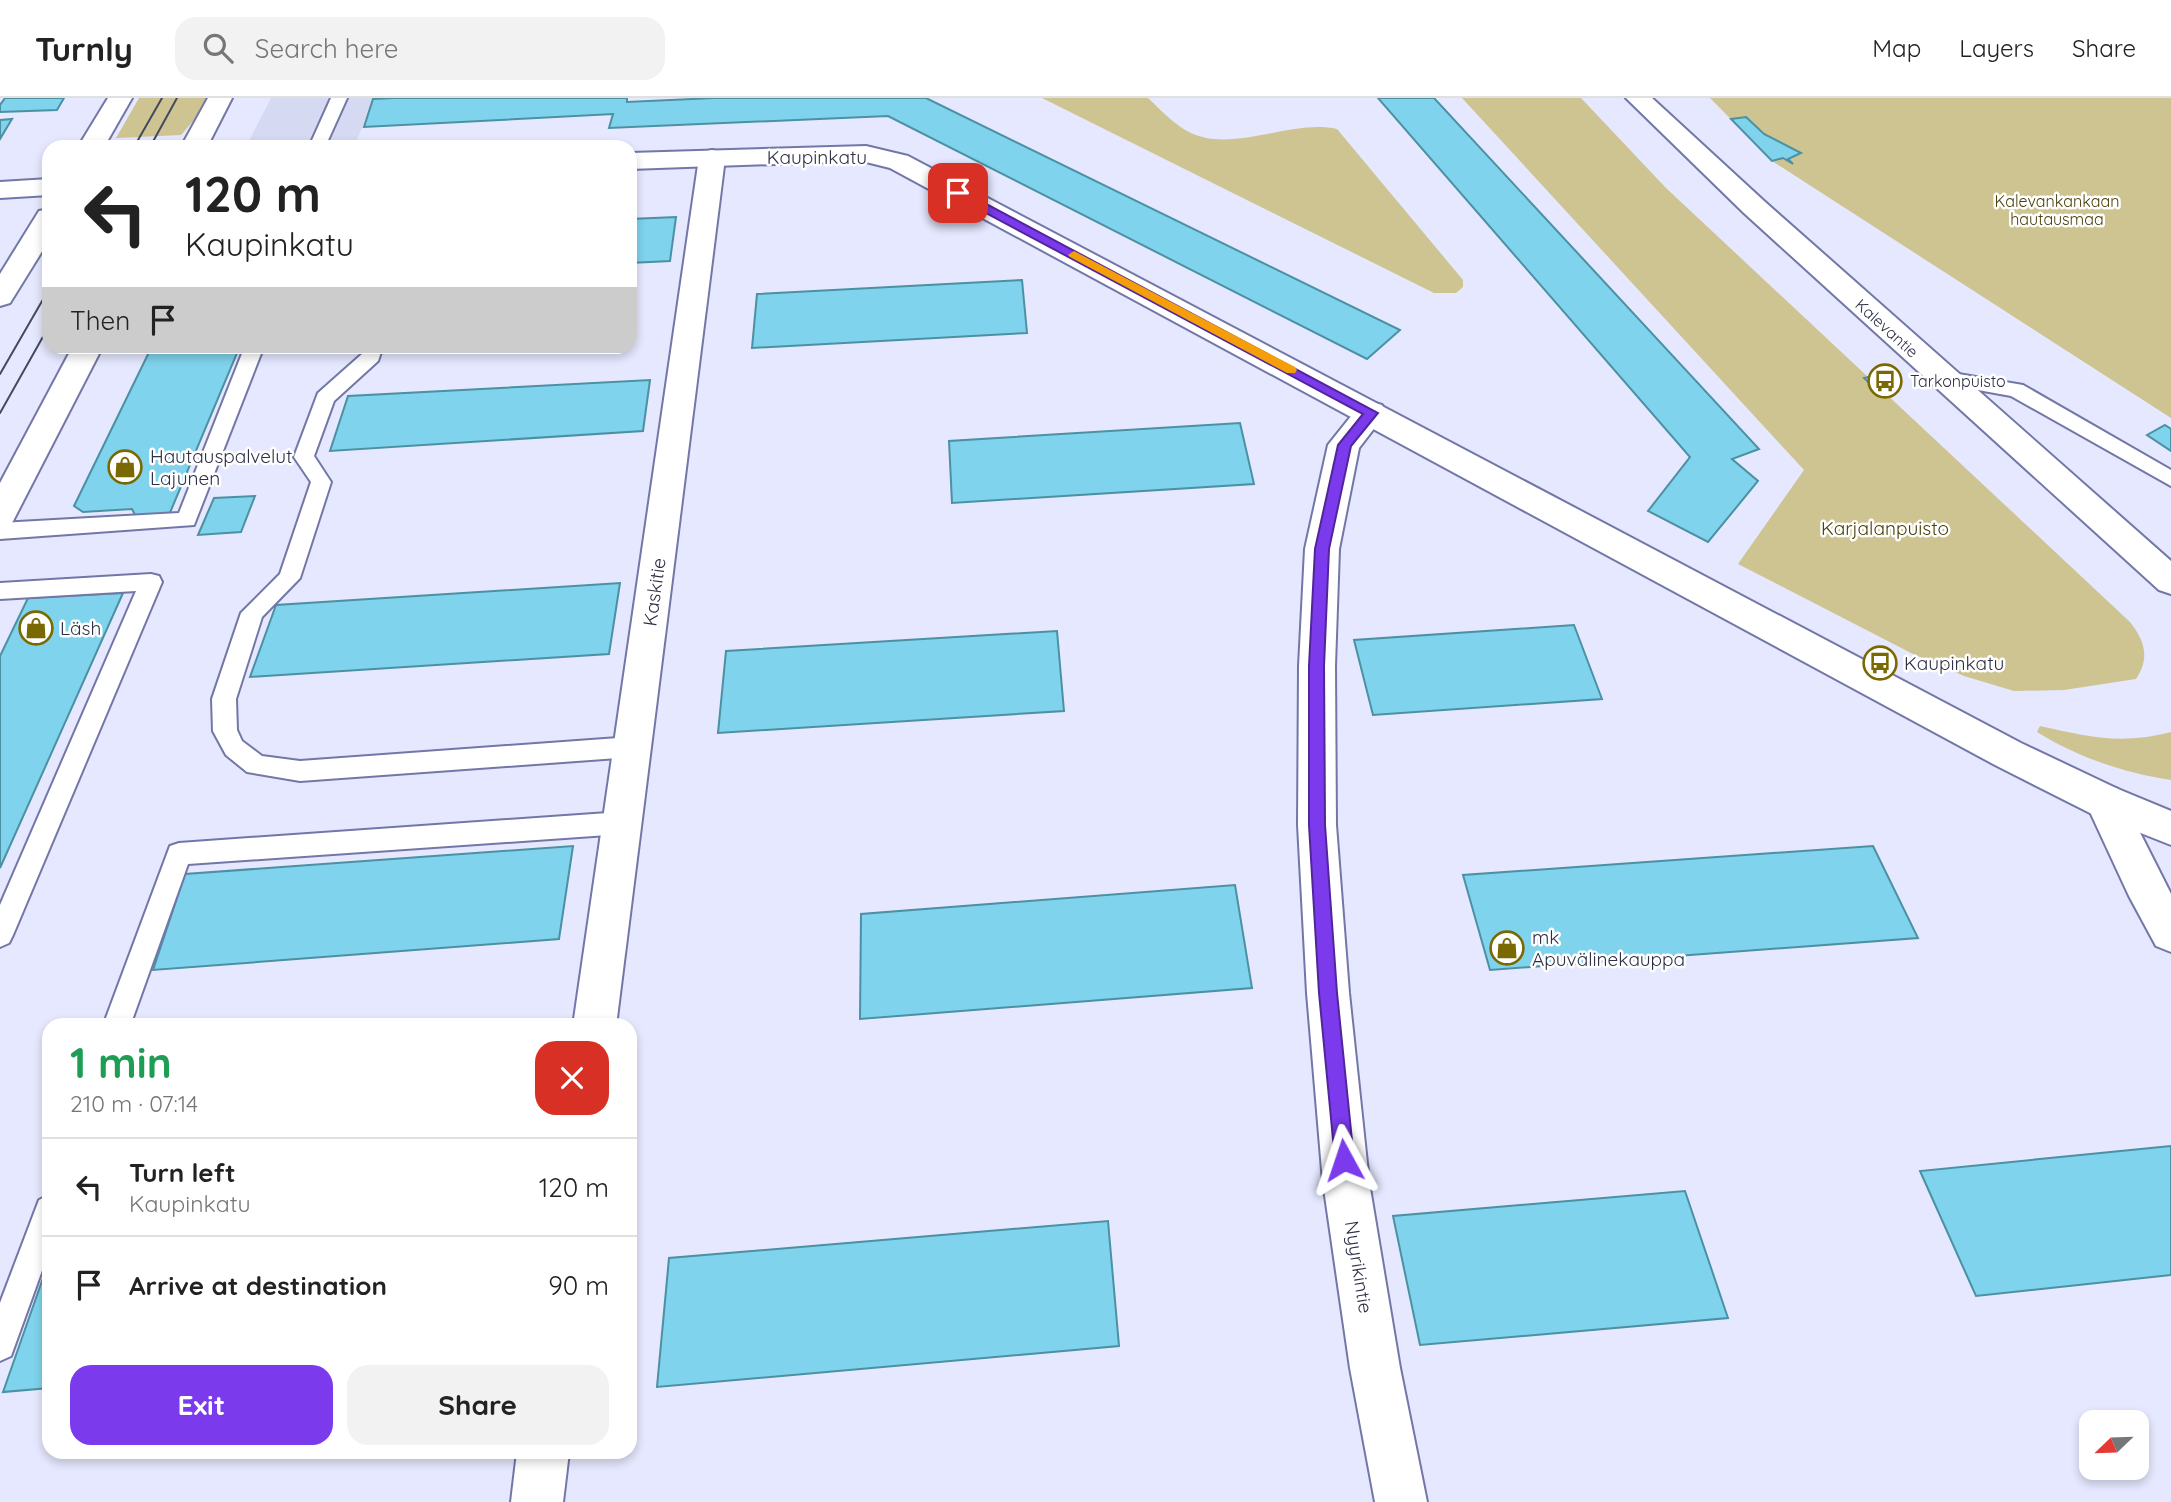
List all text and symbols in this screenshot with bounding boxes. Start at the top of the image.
search box [175,17,665,80]
text: Turnly [35,28,133,69]
icon: search [199,29,237,67]
text: Search here [255,32,398,65]
text: Map [1872,33,1921,63]
text: Layers [1959,33,2034,63]
text: Share [2072,33,2136,63]
street label: Kaupinkatu [767,145,867,169]
text: 120 m [185,163,321,224]
pin [928,163,988,223]
icon: left [70,168,161,259]
icon: arrive [939,174,977,212]
park label: Kalevankankaan hautausmaa [1994,191,2120,229]
text: Kaupinkatu [185,224,354,264]
street label: Kalevantie [1851,294,1923,362]
icon: arrive [144,301,182,339]
text: Then [70,304,130,337]
bus stop icon: Tarkonpuisto [1866,362,1904,400]
place label: Tarkonpuisto [1910,371,2006,391]
place label: Hautauspalvelut Lajunen [150,444,292,490]
shop icon: Hautauspalvelut Lajunen [106,448,144,486]
park label: Karjalanpuisto [1821,516,1949,540]
street label: Kaskitie [637,556,671,628]
shop icon: Läsh [17,609,55,647]
place label: Läsh [60,616,101,640]
bus stop icon: Kaupinkatu [1861,644,1899,682]
place label: Kaupinkatu [1904,651,2004,675]
place label: mk Apuvälinekauppa [1532,925,1685,971]
shop icon: mk Apuvälinekauppa [1488,929,1526,967]
text: 1 min [70,1036,172,1089]
button: close [535,1041,609,1115]
text: 210 m · 07:14 [70,1089,198,1118]
position arrow [1307,1123,1381,1197]
text: Turn left [129,1156,236,1189]
icon: left [70,1168,108,1206]
text: 120 m [539,1171,609,1204]
text: Kaupinkatu [129,1189,251,1218]
street label: Nyyrikintie [1340,1219,1378,1315]
icon: arrive [70,1266,108,1304]
text: Arrive at destination [129,1269,387,1302]
text: 90 m [548,1269,609,1302]
button: Exit [70,1365,333,1445]
button: Share [347,1365,609,1445]
north arrow [2079,1410,2149,1480]
map controls [2079,1410,2149,1480]

